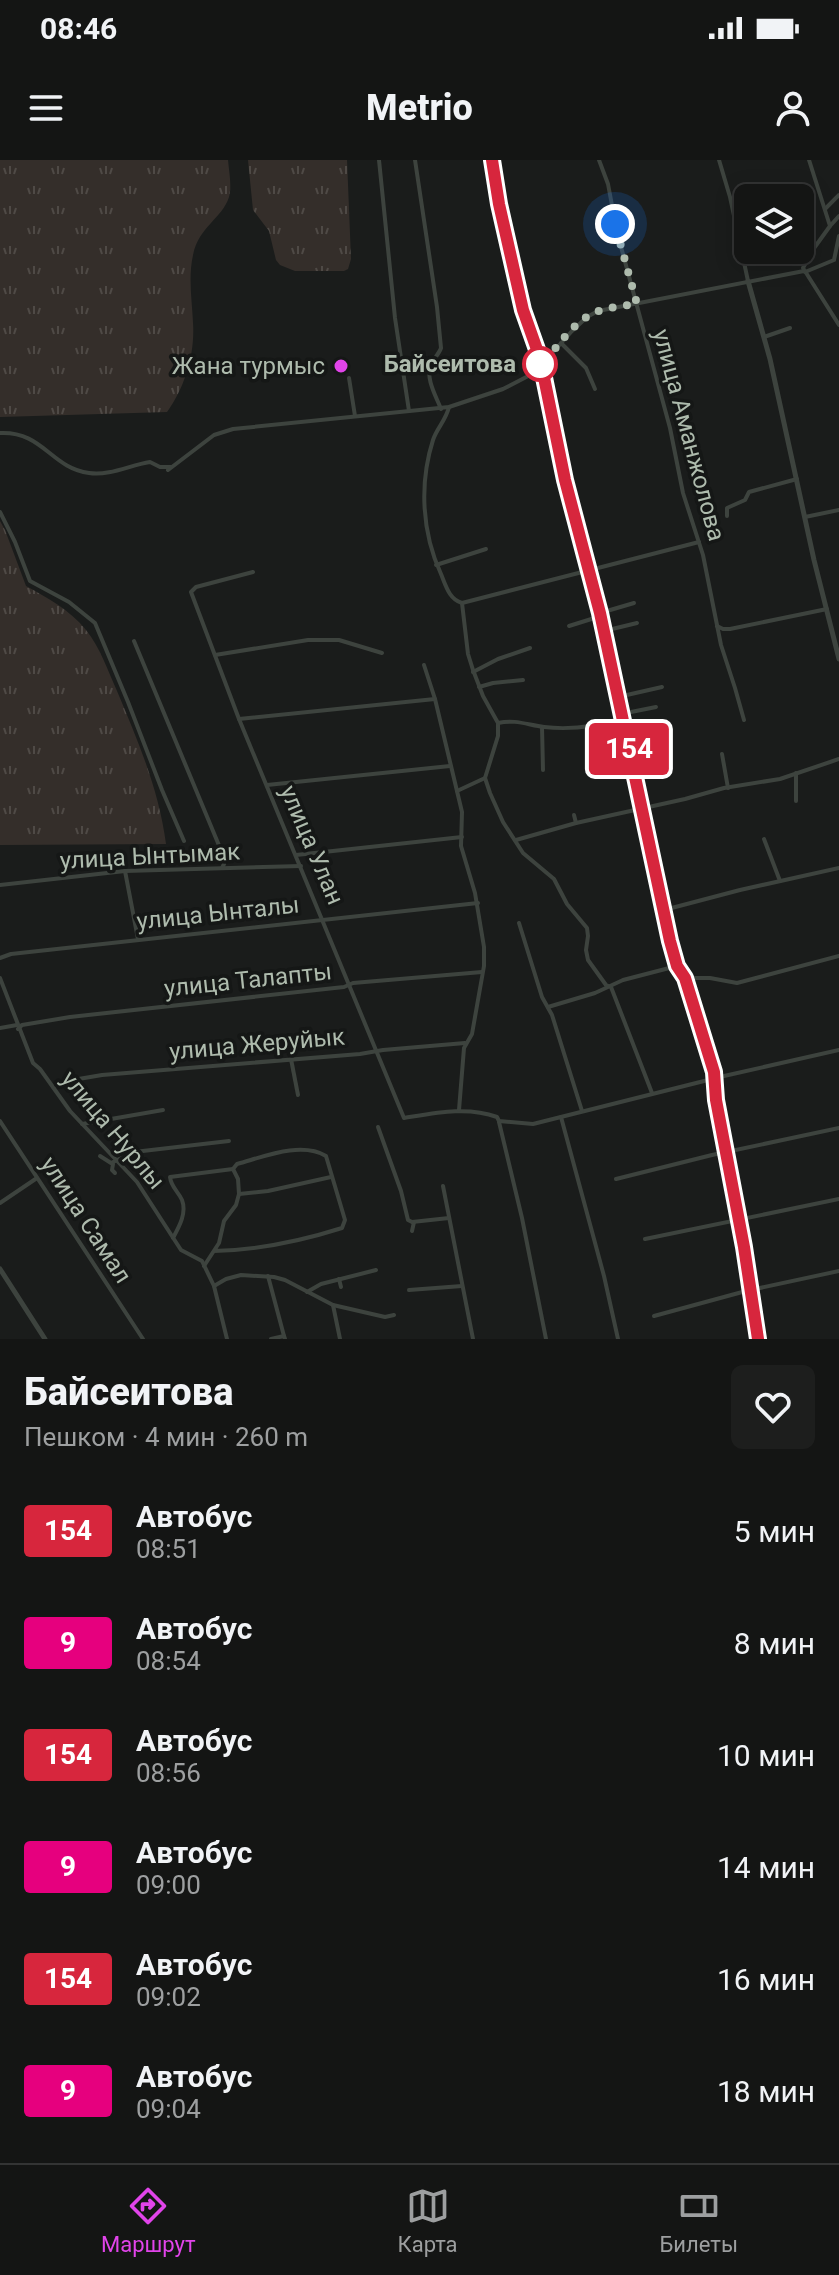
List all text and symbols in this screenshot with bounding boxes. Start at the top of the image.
text: 08:46 [40,11,117,46]
icon: menu [24,86,68,130]
icon: person [771,86,815,130]
text: Metrio [366,87,473,129]
map controls [734,184,814,264]
button: layers [734,184,814,264]
your location [595,204,635,244]
street label: улица Аманжолова [647,326,731,544]
marker: Байсеитова [523,347,557,381]
place label: Байсеитова [384,350,516,378]
place label: Жана турмыс [172,352,325,380]
marker: Жана турмыс [332,357,350,375]
line badge: 154 [583,723,675,775]
text: 154 [605,732,653,765]
street label: улица Улан [274,781,350,909]
street label: улица Ынтымак [59,837,241,875]
street label: улица Ынталы [135,891,301,935]
street label: улица Талапты [163,957,333,1003]
street label: улица Жеруйык [168,1022,346,1066]
street label: улица Нурлы [55,1065,171,1195]
street label: улица Самал [35,1151,137,1289]
button: heart [731,1365,815,1449]
text: Байсеитова [24,1370,233,1414]
text: Пешком · 4 мин · 260 m [24,1422,308,1452]
text: Автобус [136,1499,252,1534]
text: 154 [44,1514,92,1547]
text: 5 мин [734,1514,815,1549]
text: 08:51 [136,1534,201,1564]
text: Автобус [136,1611,252,1646]
text: 9 [60,1626,76,1659]
text: 8 мин [734,1626,815,1661]
text: 08:54 [136,1646,201,1676]
text: Автобус [136,1723,252,1758]
text: 154 [44,1738,92,1771]
text: 10 мин [717,1738,815,1773]
text: 08:56 [136,1758,201,1788]
text: Автобус [136,1835,252,1870]
text: 9 [60,1850,76,1883]
text: 14 мин [717,1850,815,1885]
text: 09:00 [136,1870,201,1900]
text: Автобус [136,1947,252,1982]
text: 154 [44,1962,92,1995]
text: 16 мин [717,1962,815,1997]
text: 09:02 [136,1982,201,2012]
text: Автобус [136,2059,252,2094]
text: 9 [60,2074,76,2107]
text: 18 мин [717,2074,815,2109]
text: 09:04 [136,2094,201,2124]
tab: Маршрут [101,2184,196,2257]
tab: Карта [398,2184,458,2257]
tab: Билеты [660,2184,738,2257]

